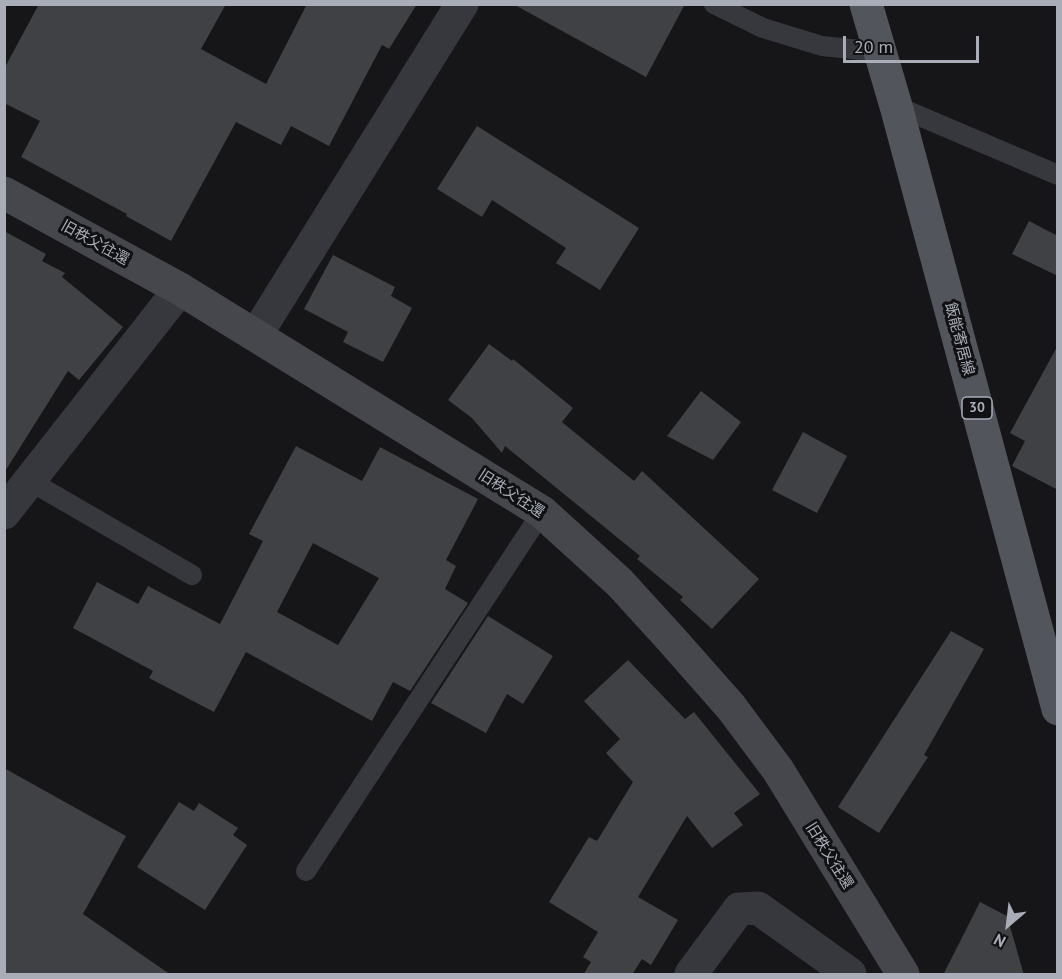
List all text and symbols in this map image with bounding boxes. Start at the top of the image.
scale bar [846,24,982,62]
text: 20 m [854,35,893,58]
street label: 旧秩父往還 [58,217,132,269]
street label: 飯能寄居線 [941,300,977,378]
road number: 30 [962,397,992,419]
street label: 旧秩父往還 [475,466,547,522]
street label: 旧秩父往還 [801,819,857,893]
north arrow [978,895,1038,955]
text: N [990,930,1009,952]

